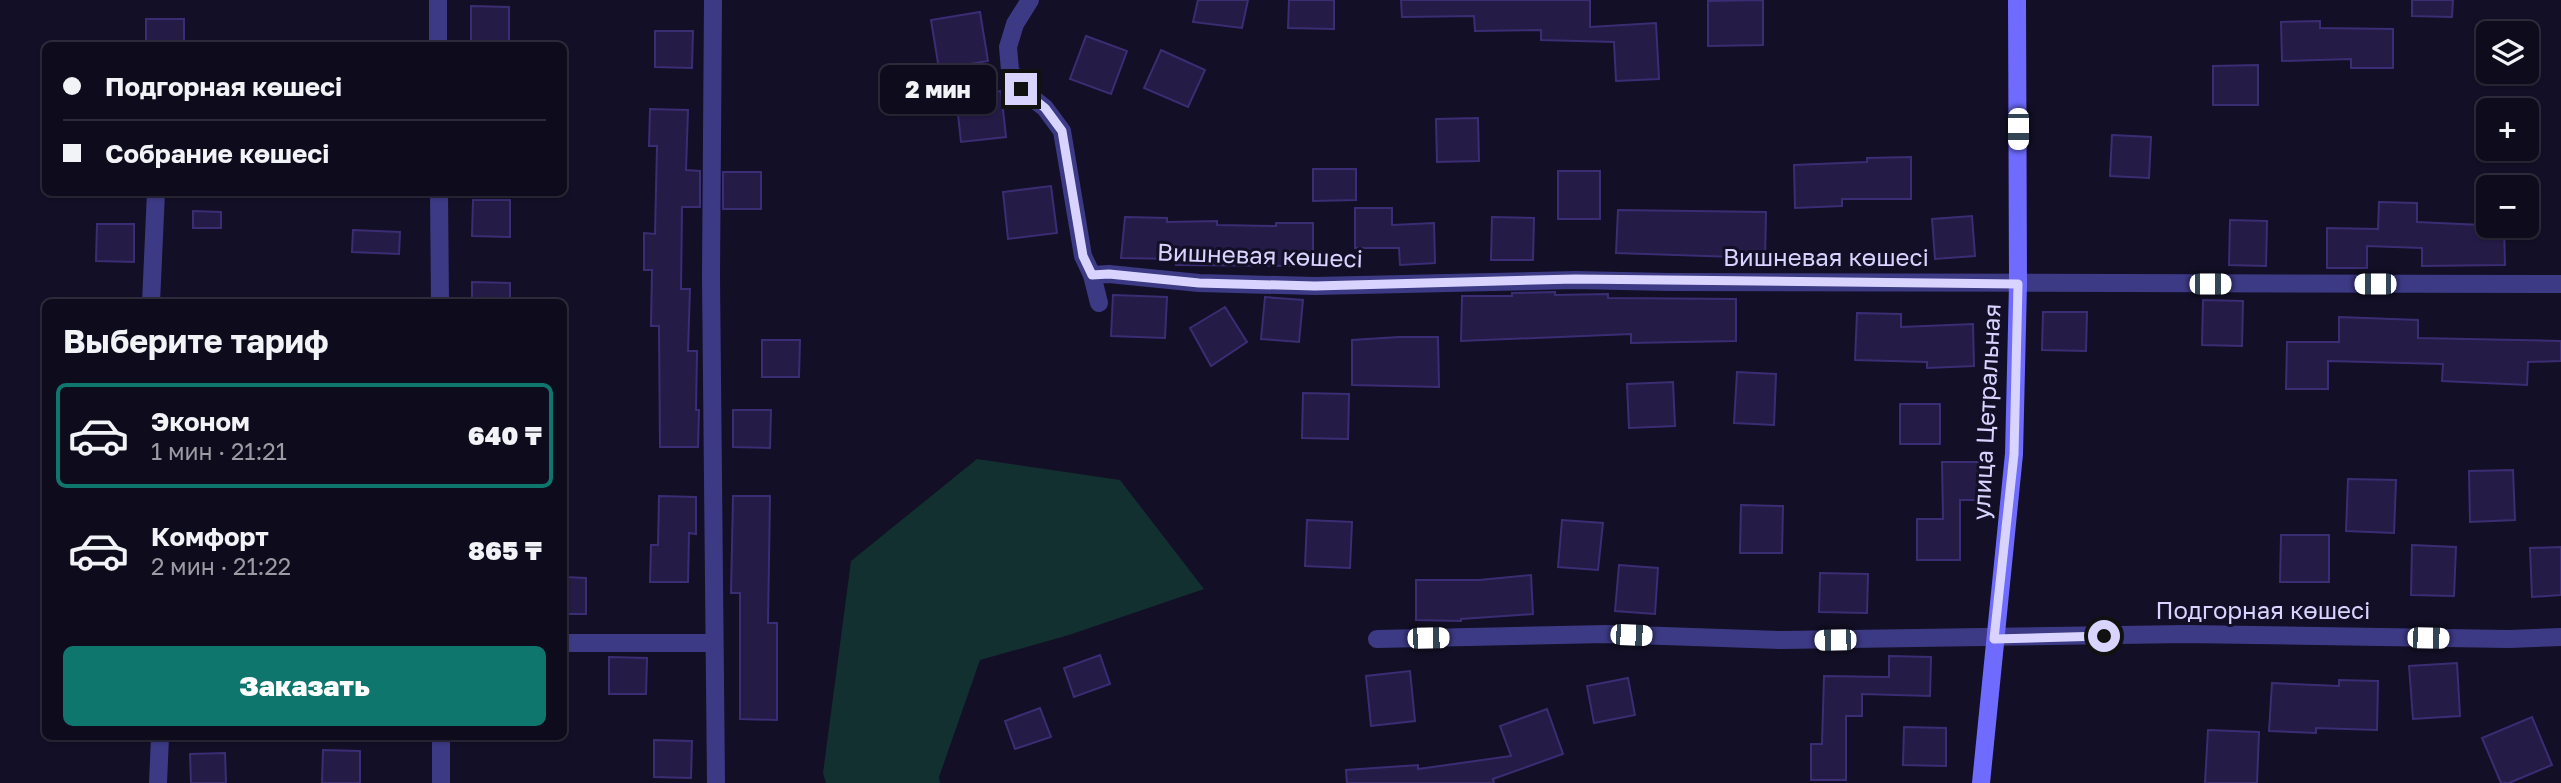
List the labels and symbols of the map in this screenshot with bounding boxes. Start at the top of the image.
callout: 2 мин [881,64,996,114]
route end [1005,73,1037,105]
car [2008,108,2029,150]
street label: Вишневая көшесі [1157,236,1364,273]
street label: Вишневая көшесі [1723,242,1929,271]
car [2190,274,2232,295]
car [2355,274,2397,295]
street label: улица Цетральная [1965,303,2006,521]
street label: Подгорная көшесі [2155,595,2371,624]
route start [2088,620,2120,652]
car [1610,624,1653,646]
car [1407,627,1450,649]
car [2407,627,2450,649]
car [1814,629,1857,651]

